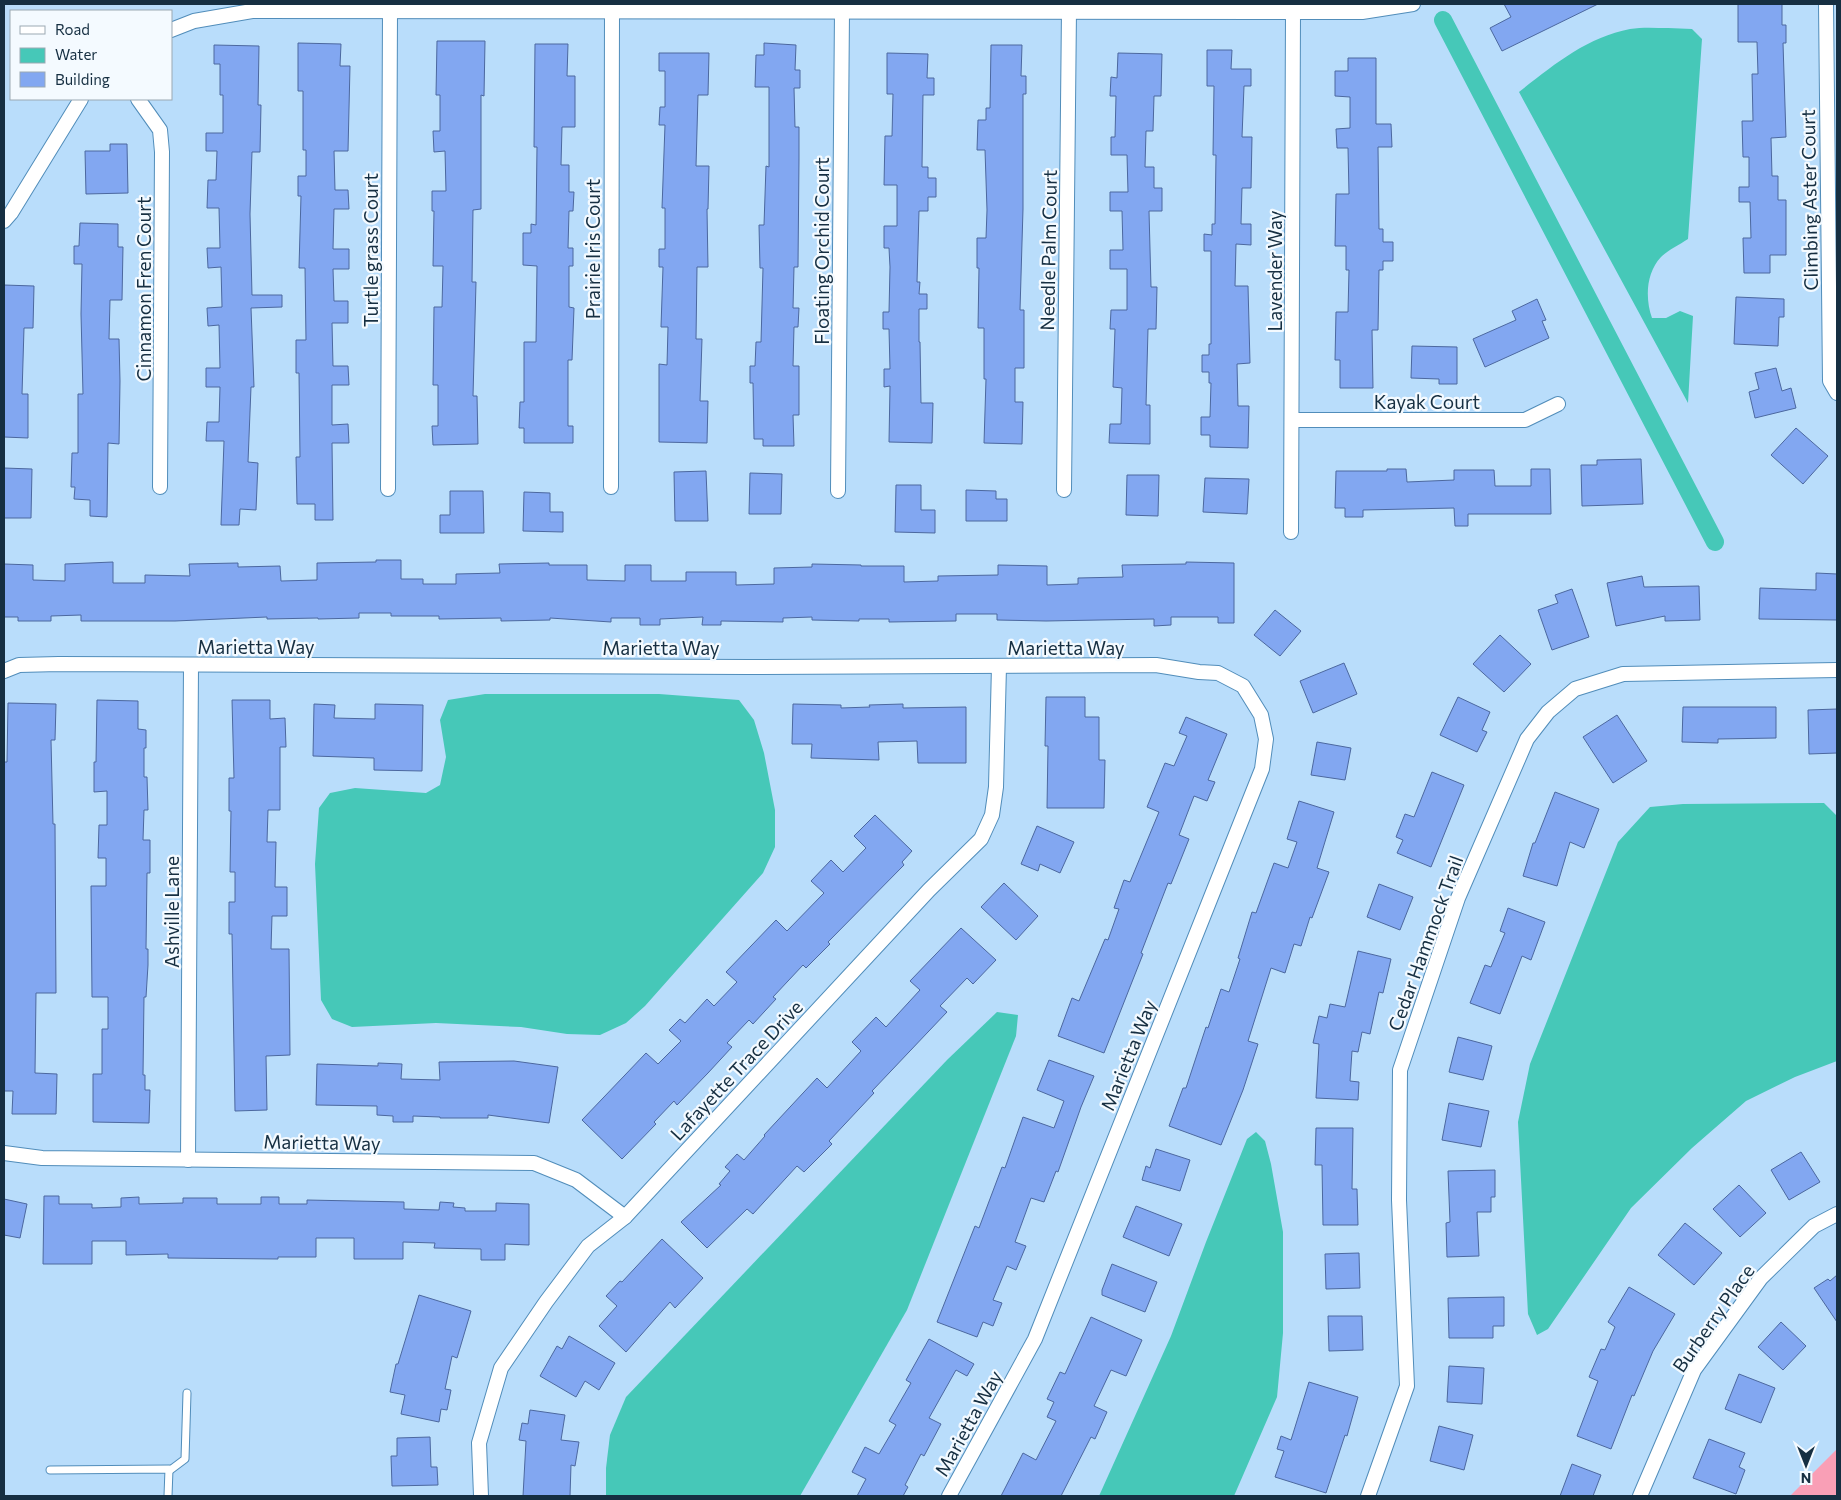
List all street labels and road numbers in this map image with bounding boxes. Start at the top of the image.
street label: Climbing Aster Court [1796,109,1822,291]
street label: Floating Orchid Court [810,157,833,345]
street label: Needle Palm Court [1035,169,1061,331]
street label: Turtle grass Court [359,173,382,327]
street label: Prairie Iris Court [581,178,604,319]
street label: Cinnamon Fren Court [132,196,155,381]
street label: Lavender Way [1263,210,1286,332]
street label: Kayak Court [1374,390,1480,413]
street label: Marietta Way [197,635,315,658]
street label: Marietta Way [602,636,720,659]
street label: Marietta Way [1007,636,1125,659]
street label: Cedar Hammock Trail [1383,852,1467,1034]
street label: Ashville Lane [160,856,183,968]
street label: Lafayette Trace Drive [665,995,807,1145]
street label: Marietta Way [1095,996,1161,1114]
street label: Marietta Way [263,1129,381,1155]
street label: Burberry Place [1667,1260,1759,1376]
street label: Marietta Way [929,1366,1007,1480]

